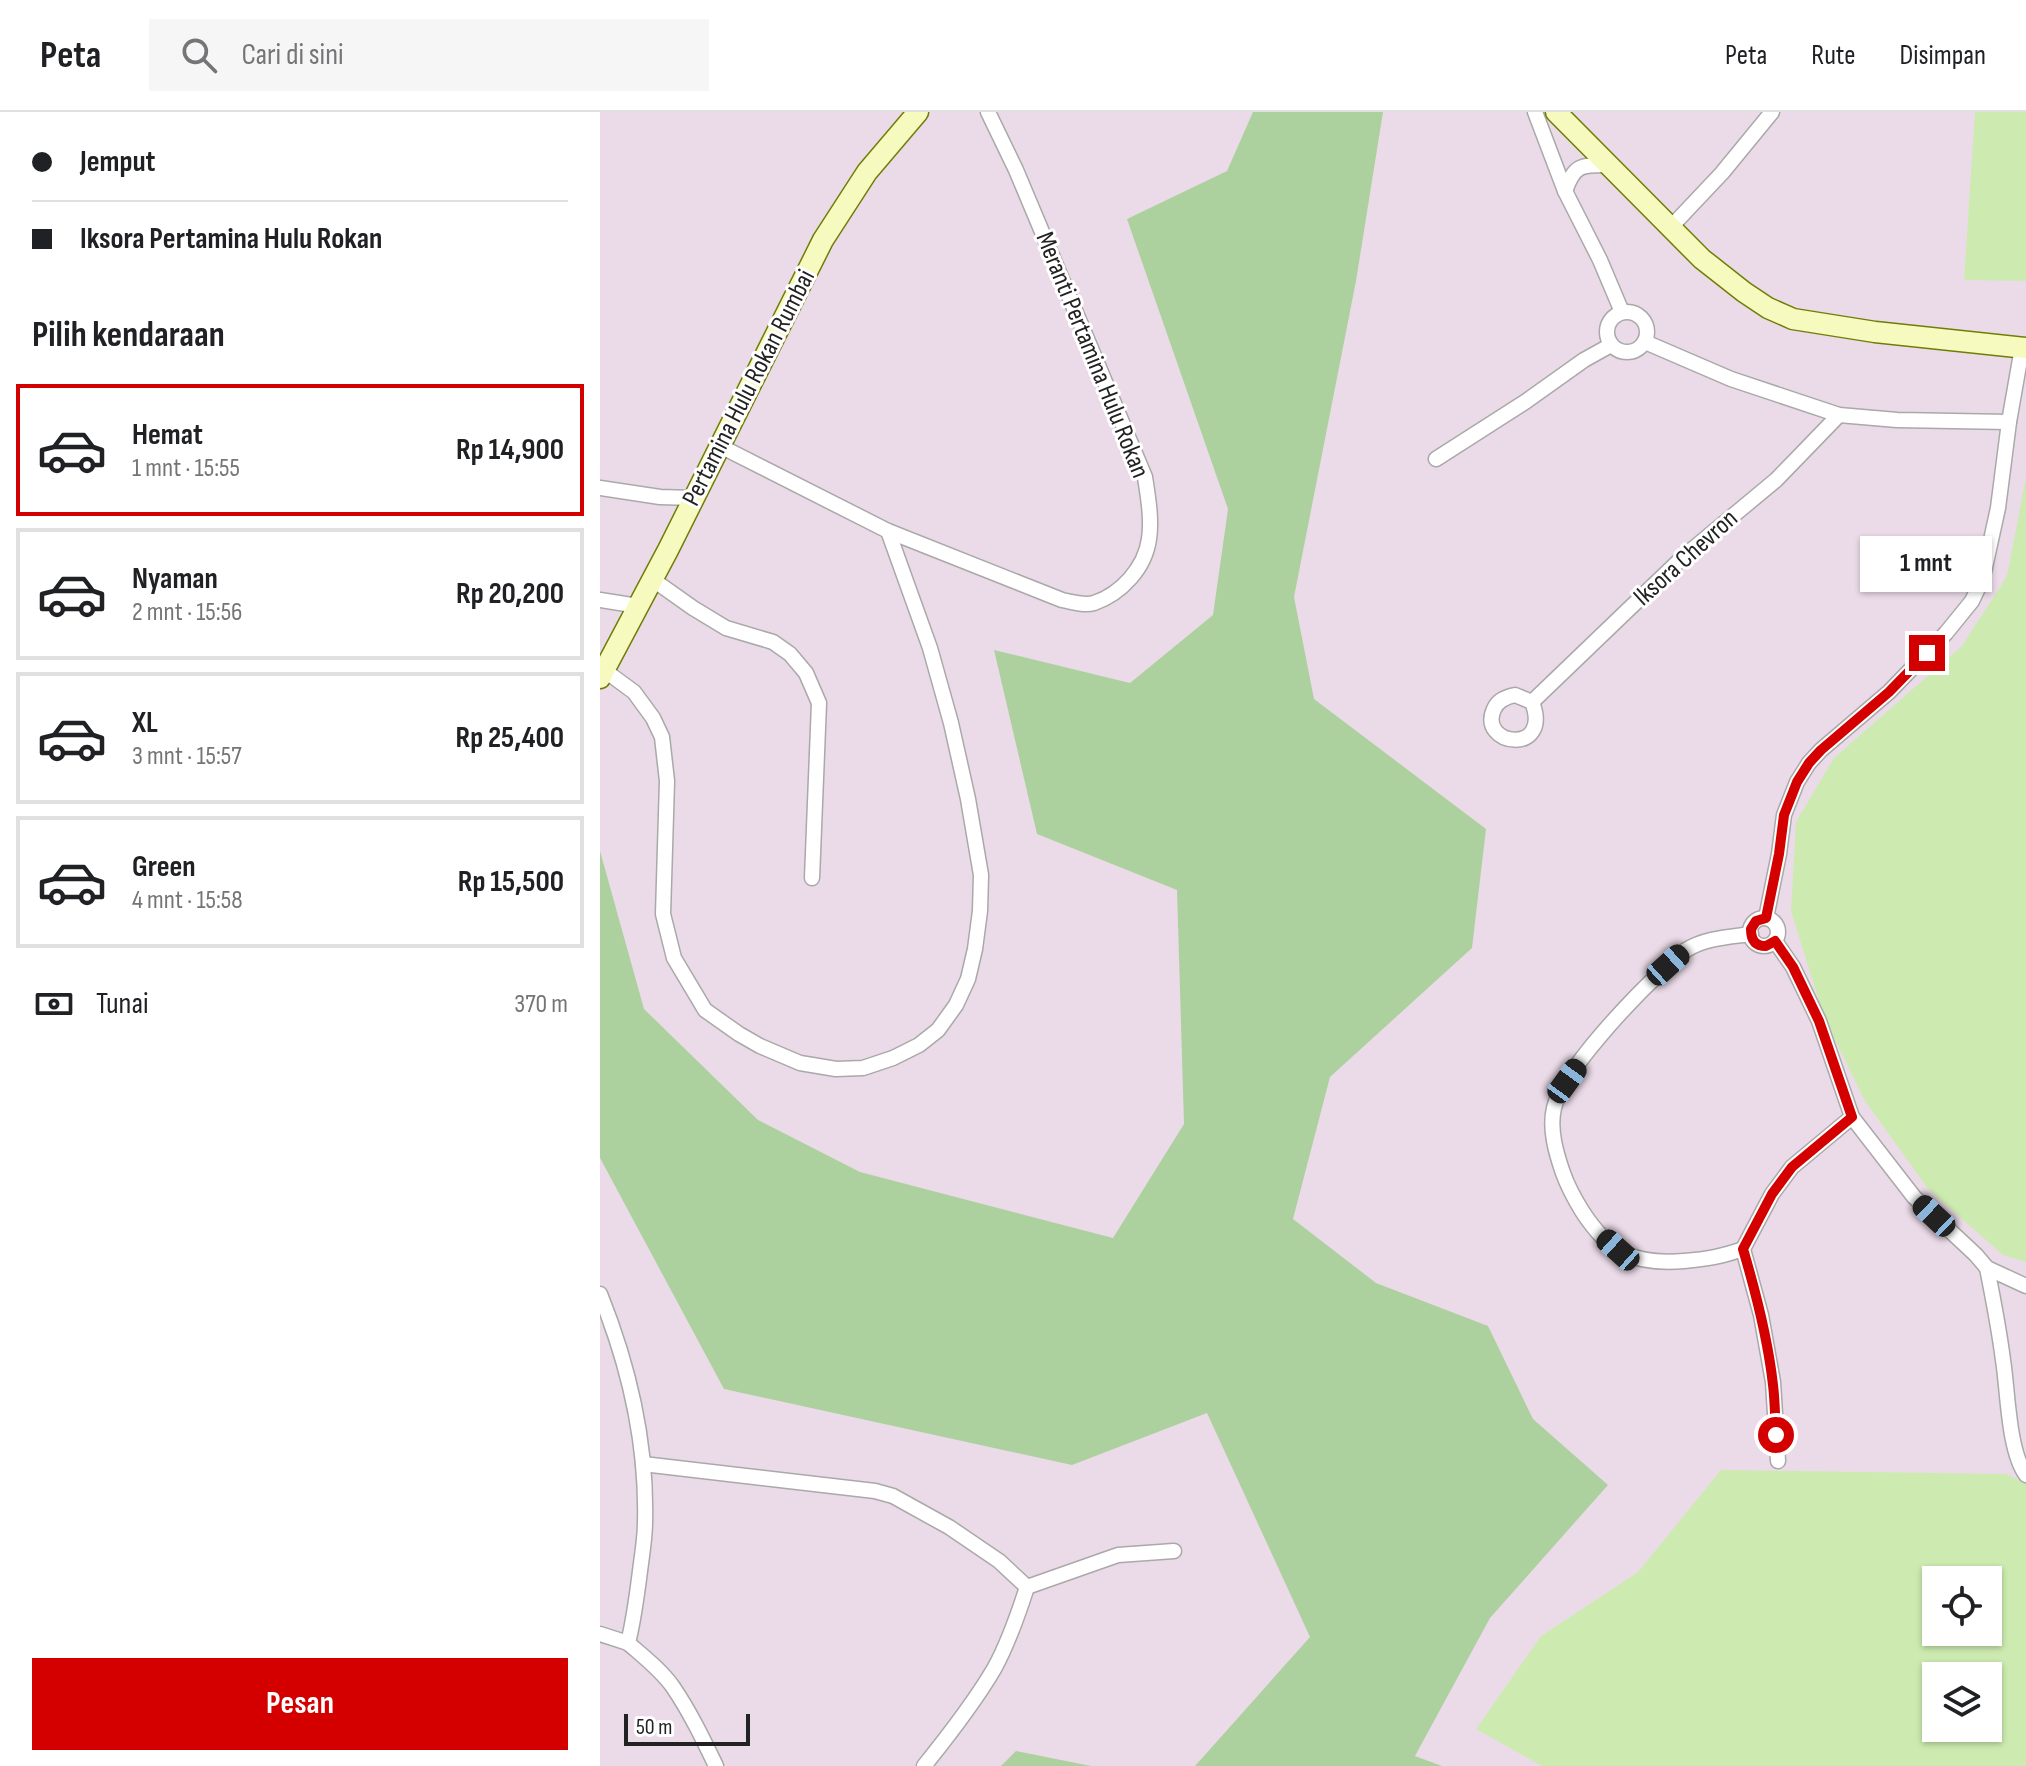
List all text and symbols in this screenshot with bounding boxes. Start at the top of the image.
search box [149,19,709,91]
text: Peta [40,33,101,78]
icon: search [177,33,221,77]
text: Cari di sini [241,37,344,73]
text: Peta [1725,39,1767,72]
text: Rute [1811,39,1855,72]
text: Disimpan [1899,39,1986,72]
text: Jemput [80,144,155,180]
text: Iksora Pertamina Hulu Rokan [80,221,382,257]
street label: Meranti Pertamina Hulu Rokan [1028,228,1156,482]
street label: Pertamina Hulu Rokan Rumbai [676,265,822,511]
text: Pilih kendaraan [32,314,225,357]
icon: car [36,414,108,486]
text: Hemat [132,417,203,453]
text: Rp 14,900 [456,432,564,468]
text: 1 mnt · 15:55 [132,453,240,484]
street label: Iksora Chevron [1628,503,1744,613]
callout: 1 mnt [1861,537,1993,593]
text: 1 mnt [1900,548,1952,579]
icon: car [36,558,108,630]
text: Nyaman [132,561,218,597]
text: Rp 20,200 [456,576,564,612]
text: 2 mnt · 15:56 [132,597,242,628]
route end [1909,635,1945,671]
icon: car [36,702,108,774]
text: XL [132,705,158,741]
text: Rp 25,400 [456,720,564,756]
text: 3 mnt · 15:57 [132,741,242,772]
icon: car [36,846,108,918]
text: Green [132,849,196,885]
text: Rp 15,500 [458,864,564,900]
text: 4 mnt · 15:58 [132,885,243,916]
car [1642,940,1694,990]
icon: cash [32,982,76,1026]
text: Tunai [96,986,149,1022]
text: 370 m [514,989,568,1020]
car [1543,1055,1591,1107]
car [1908,1191,1960,1241]
car [1592,1225,1644,1275]
route start [1758,1417,1794,1453]
map controls [1922,1566,2002,1742]
button: locate [1922,1566,2002,1646]
button: Pesan [32,1658,568,1750]
button: layers [1922,1662,2002,1742]
scale bar [624,1710,750,1746]
text: 50 m [636,1714,672,1741]

